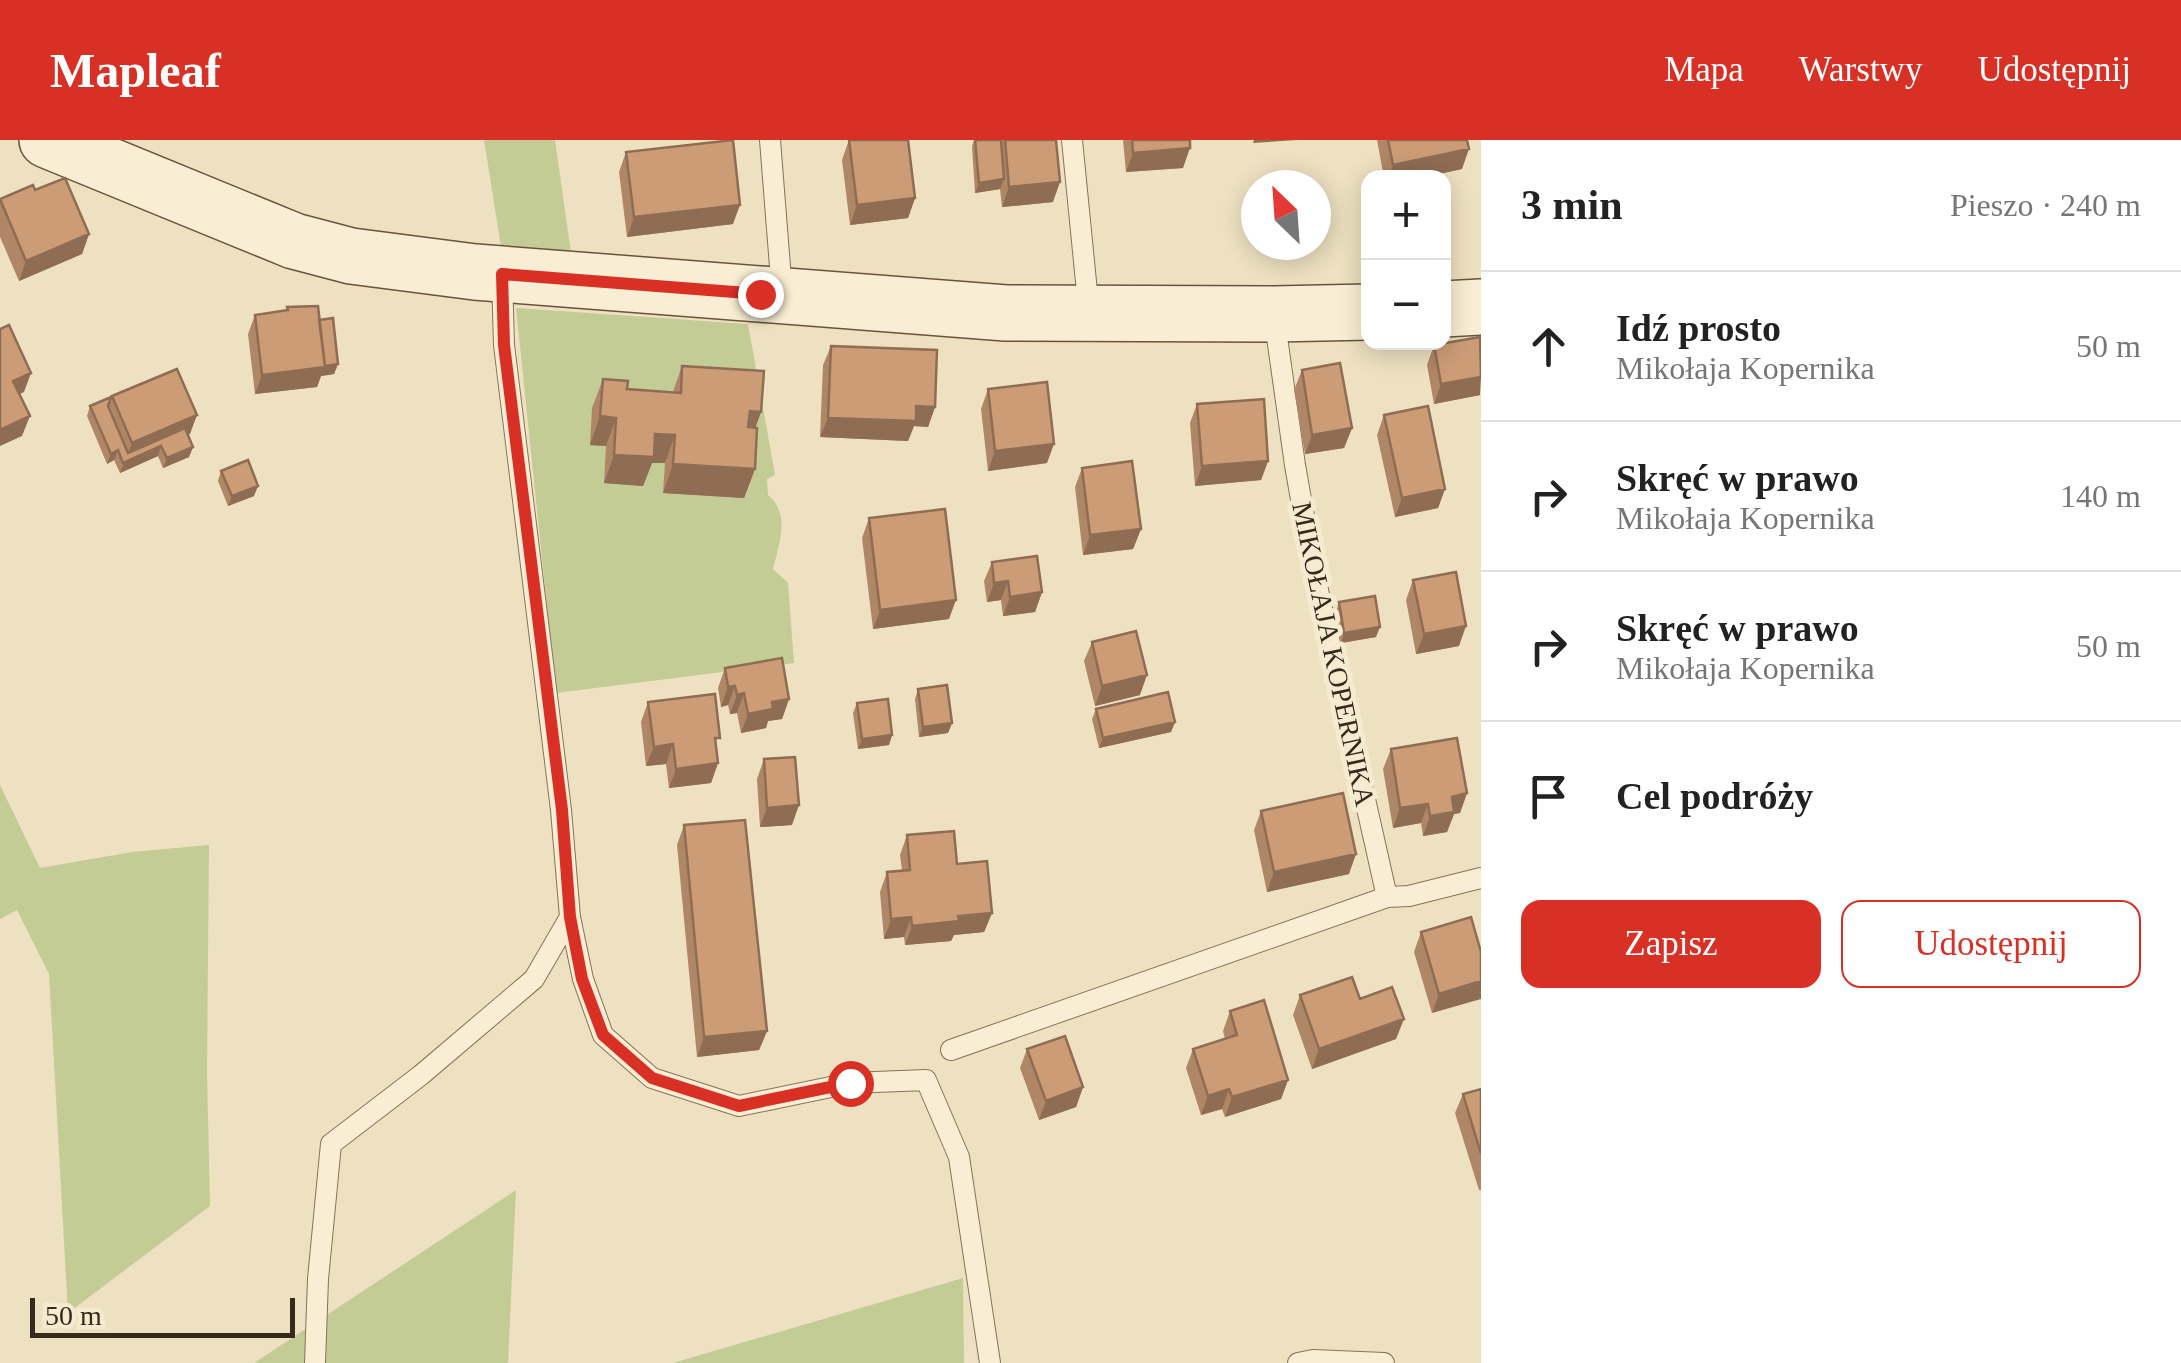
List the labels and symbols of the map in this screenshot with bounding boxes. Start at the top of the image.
north arrow [1241,170,1331,260]
route end [738,272,784,318]
street label: MIKOŁAJA KOPERNIKA [1286,499,1381,810]
route start [828,1061,874,1107]
scale bar [30,1293,295,1338]

